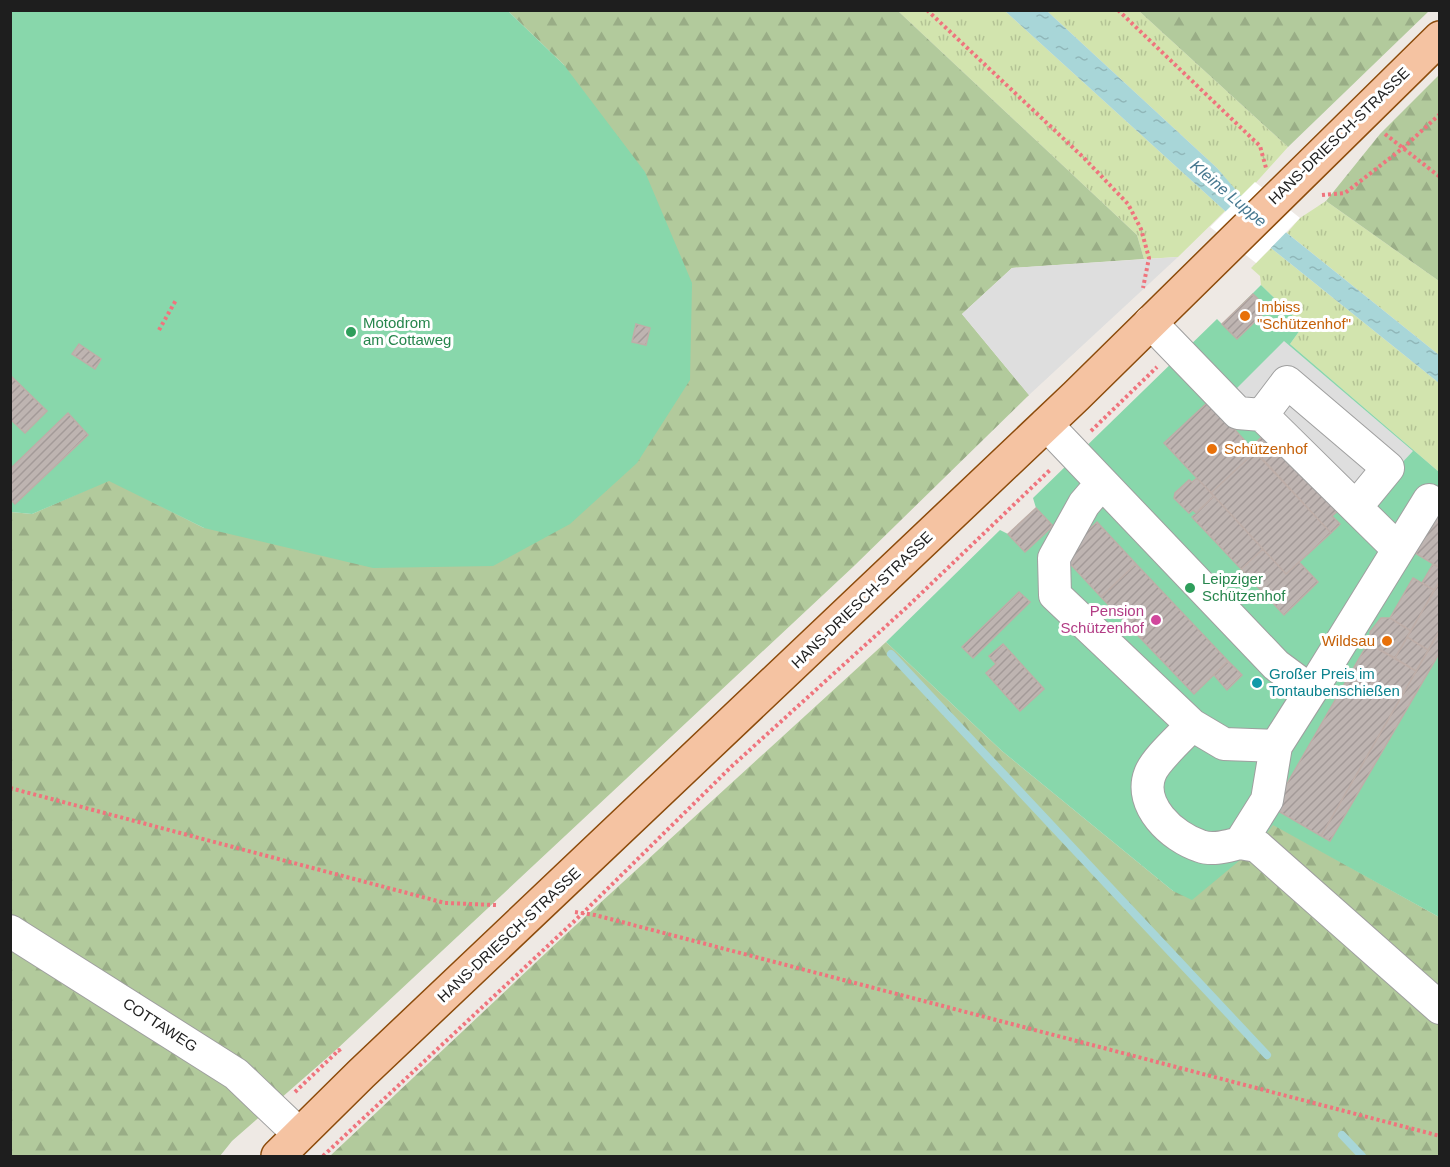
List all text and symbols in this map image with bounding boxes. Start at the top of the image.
street label: HANS-DRIESCH-STRASSE [1265,64,1413,207]
water label: Kleine Luppe [1187,157,1270,230]
place label: Imbiss "Schützenhof" [1257,298,1351,332]
marker: Imbiss "Schützenhof" [1238,309,1252,323]
place label: Motodrom am Cottaweg [363,314,451,348]
marker: Motodrom am Cottaweg [344,325,358,339]
place label: Schützenhof [1224,440,1308,457]
marker: Schützenhof [1205,442,1219,456]
street label: HANS-DRIESCH-STRASSE [788,528,936,671]
place label: Leipziger Schützenhof [1202,570,1286,604]
marker: Leipziger Schützenhof [1183,581,1197,595]
place label: Pension Schützenhof [1061,602,1145,636]
marker: Pension Schützenhof [1149,613,1163,627]
place label: Wildsau [1322,632,1375,649]
marker: Wildsau [1380,634,1394,648]
place label: Großer Preis im Tontaubenschießen [1269,665,1400,699]
marker: Großer Preis im Tontaubenschießen [1250,676,1264,690]
street label: HANS-DRIESCH-STRASSE [434,864,584,1005]
street label: COTTAWEG [120,994,201,1055]

